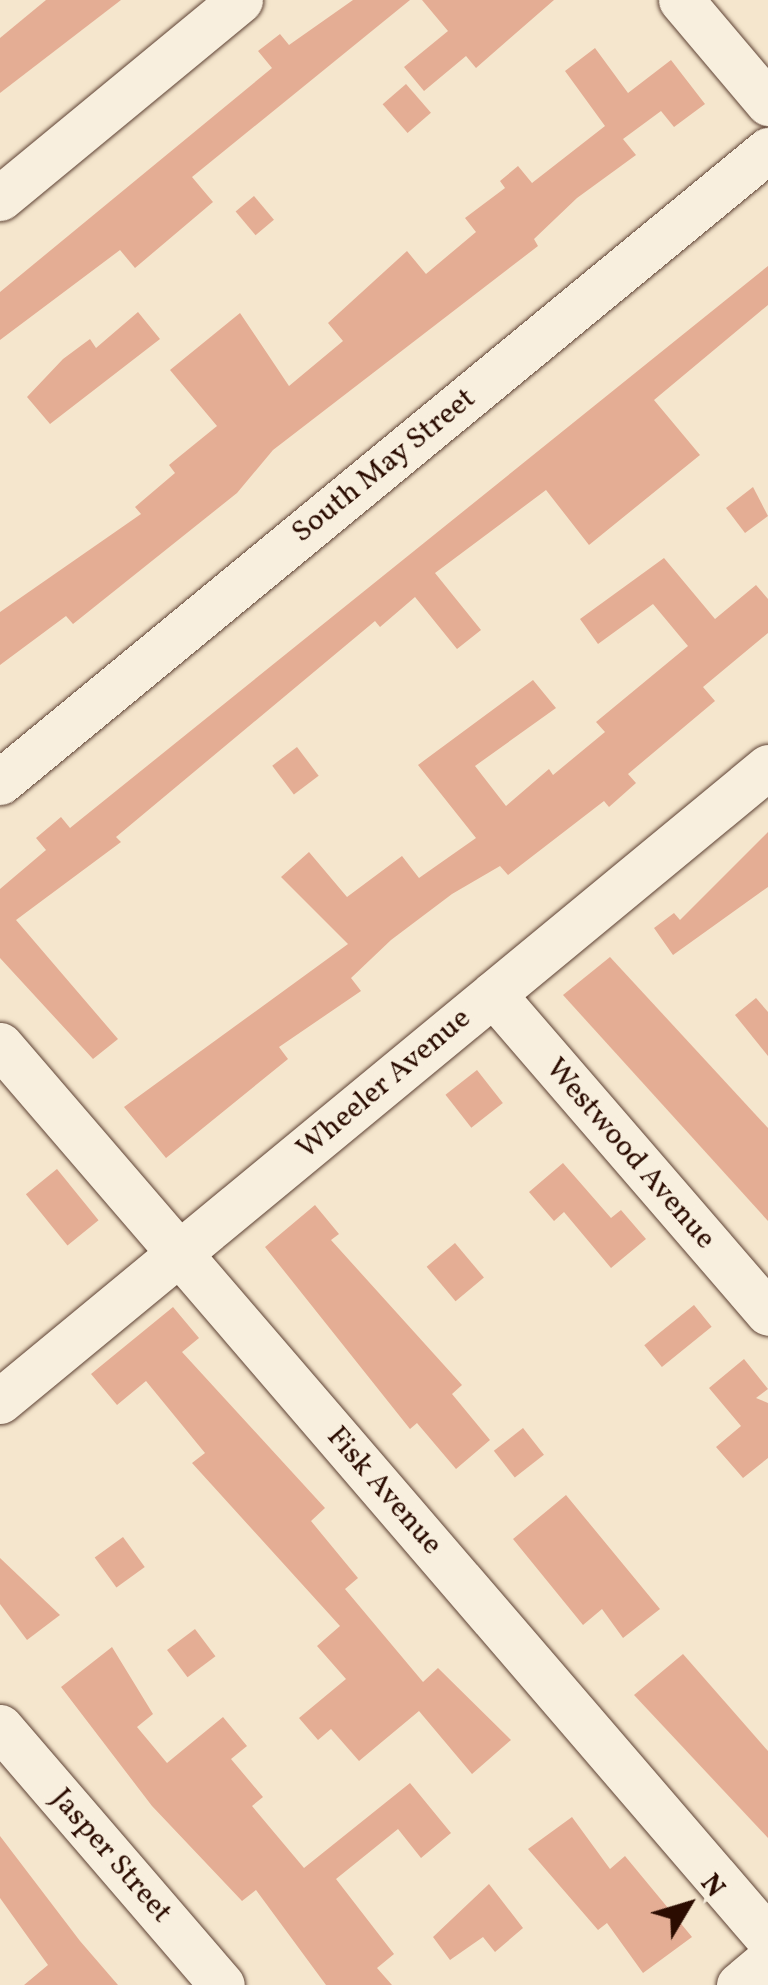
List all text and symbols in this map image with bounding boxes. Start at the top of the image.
street label: South May Street [285,381,483,551]
street label: Wheeler Avenue [290,1001,478,1167]
street label: Westwood Avenue [537,1051,723,1257]
street label: Fisk Avenue [318,1419,450,1563]
street label: Jasper Street [43,1781,179,1931]
north arrow [638,1855,738,1955]
text: N [690,1866,734,1906]

